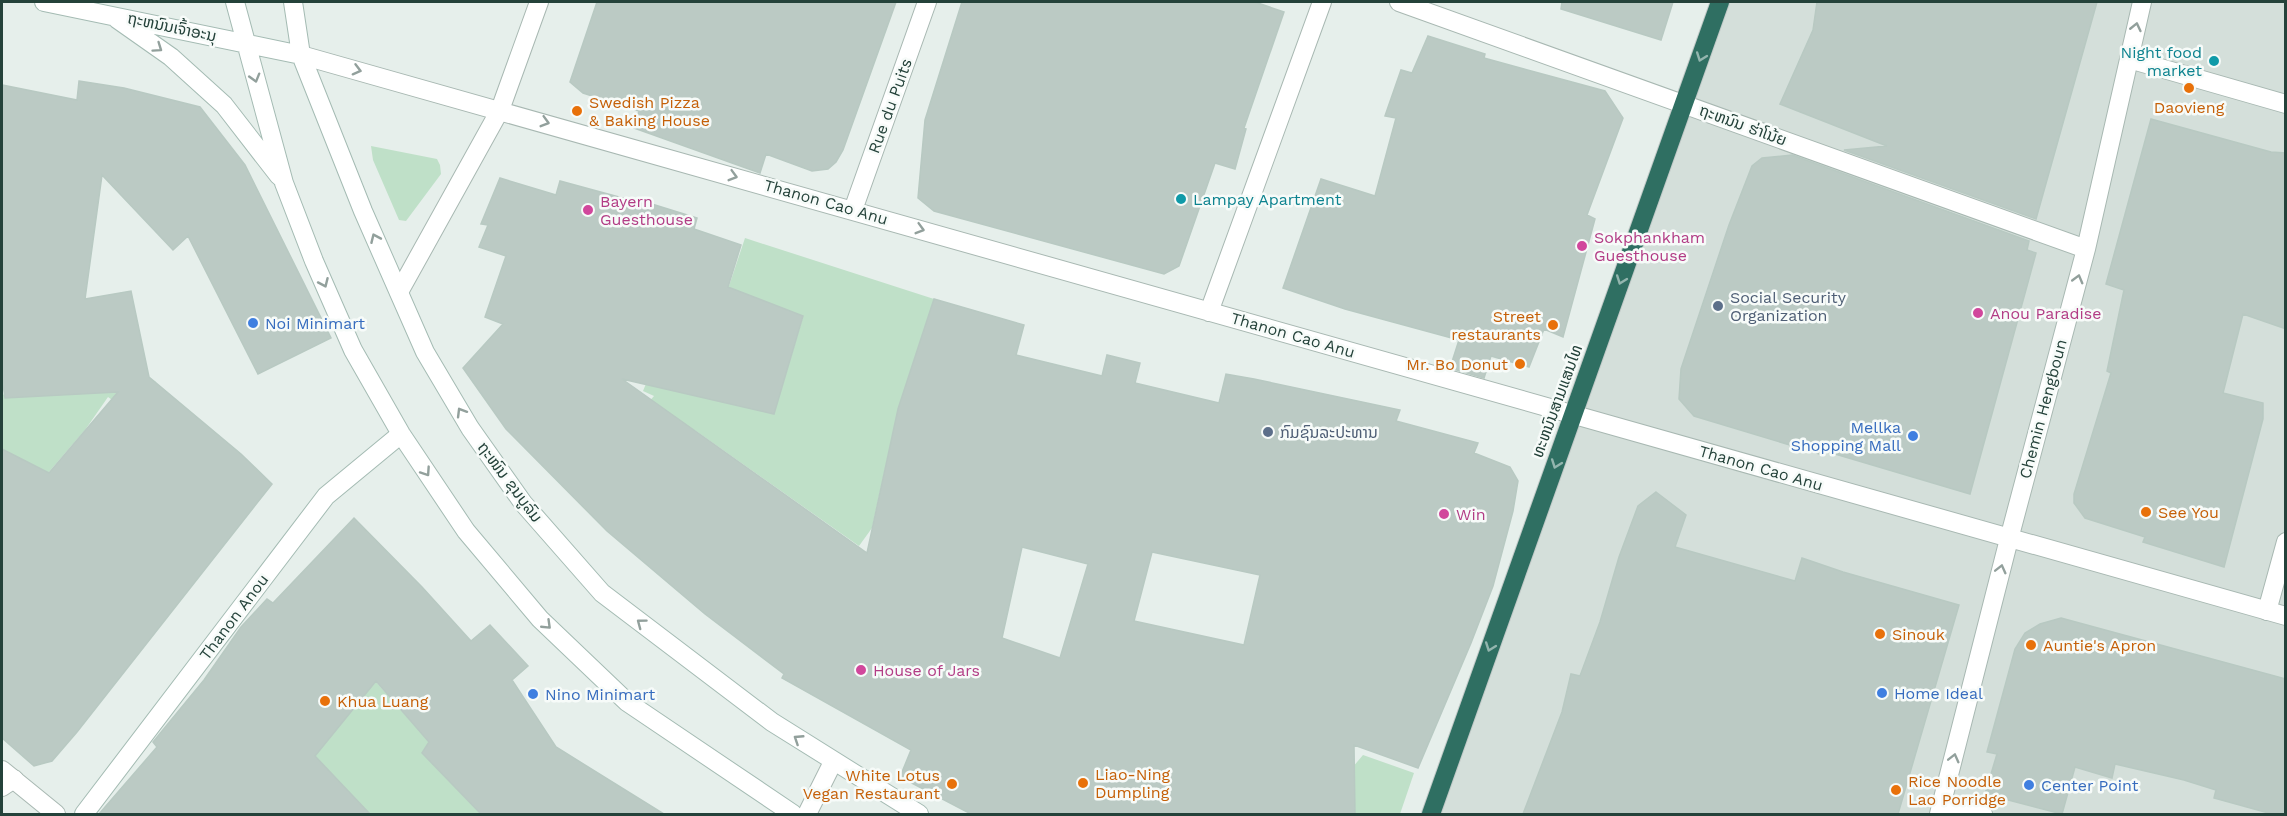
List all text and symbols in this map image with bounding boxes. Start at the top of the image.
street label: ຖະຫນົນເຈົ້າອະນຸ [126,6,219,47]
one-way arrow [2128,22,2141,32]
one-way arrow [152,41,163,52]
place label: Night food market [2121,43,2202,80]
one-way arrow [1695,51,1708,62]
marker: Night food market [2207,54,2221,68]
street label: Rue du Puits [864,56,916,156]
one-way arrow [351,63,362,75]
one-way arrow [247,73,260,83]
marker: Daovieng [2182,81,2196,95]
place label: Swedish Pizza & Baking House [589,93,710,130]
place label: Daovieng [2154,98,2225,117]
street label: ຖະຫນົນ ຮ່າໂນ້ຍ [1697,100,1789,150]
marker: Swedish Pizza & Baking House [570,104,584,118]
one-way arrow [540,115,550,128]
one-way arrow [727,169,737,181]
street label: Thanon Cao Anu [762,175,890,229]
place label: Lampay Apartment [1193,190,1342,209]
place label: Bayern Guesthouse [600,192,693,229]
marker: Lampay Apartment [1174,192,1188,206]
marker: Bayern Guesthouse [581,203,595,217]
one-way arrow [914,222,925,234]
place label: Sokphankham Guesthouse [1594,228,1705,265]
one-way arrow [370,233,382,244]
marker: Sokphankham Guesthouse [1575,239,1589,253]
one-way arrow [1616,274,1629,285]
one-way arrow [2071,274,2083,285]
one-way arrow [317,276,329,287]
place label: Social Security Organization [1730,288,1847,325]
marker: Social Security Organization [1711,299,1725,313]
place label: Anou Paradise [1990,304,2102,323]
marker: Anou Paradise [1971,306,1985,320]
place label: Street restaurants [1451,307,1541,344]
street label: Thanon Cao Anu [1229,308,1357,362]
place label: Noi Minimart [265,314,365,333]
marker: Noi Minimart [246,316,260,330]
marker: Street restaurants [1546,318,1560,332]
street label: Chemin Hengboun [2015,337,2071,481]
street label: ທະຫນົນສາມແສນໄທ [1528,342,1586,460]
place label: Mr. Bo Donut [1406,355,1508,374]
marker: Mr. Bo Donut [1513,357,1527,371]
one-way arrow [457,408,468,418]
place label: Mellka Shopping Mall [1791,418,1901,455]
place label: ກົມຊົນລະປະທານ [1280,423,1378,442]
marker: ກົມຊົນລະປະທານ [1261,425,1275,439]
marker: Mellka Shopping Mall [1906,429,1920,443]
street label: ຖະໜົນ ຂຸນບູລົມ [473,438,546,527]
street label: Thanon Cao Anu [1697,441,1825,495]
one-way arrow [1550,458,1563,469]
one-way arrow [419,466,430,477]
place label: See You [2158,503,2219,522]
place label: Win [1456,505,1486,524]
marker: See You [2139,505,2153,519]
marker: Win [1437,507,1451,521]
one-way arrow [1994,564,2007,574]
street label: Thanon Anou [196,570,272,664]
one-way arrow [540,618,550,629]
one-way arrow [637,619,648,630]
place label: Sinouk [1892,625,1945,644]
marker: Sinouk [1873,627,1887,641]
place label: Auntie's Apron [2043,636,2156,655]
marker: Auntie's Apron [2024,638,2038,652]
one-way arrow [1485,642,1498,652]
place label: House of Jars [873,661,980,680]
marker: House of Jars [854,663,868,677]
place label: Home Ideal [1894,684,1983,703]
place label: Nino Minimart [545,685,655,704]
marker: Home Ideal [1875,686,1889,700]
marker: Nino Minimart [526,687,540,701]
place label: Khua Luang [337,692,429,711]
marker: Khua Luang [318,694,332,708]
one-way arrow [793,735,804,746]
one-way arrow [1946,753,1959,763]
place label: Liao-Ning Dumpling [1095,765,1171,802]
place label: White Lotus Vegan Restaurant [803,766,940,803]
place label: Rice Noodle Lao Porridge [1908,772,2006,809]
marker: Liao-Ning Dumpling [1076,776,1090,790]
place label: Center Point [2041,776,2139,795]
marker: White Lotus Vegan Restaurant [945,777,959,791]
marker: Center Point [2022,778,2036,792]
marker: Rice Noodle Lao Porridge [1889,783,1903,797]

